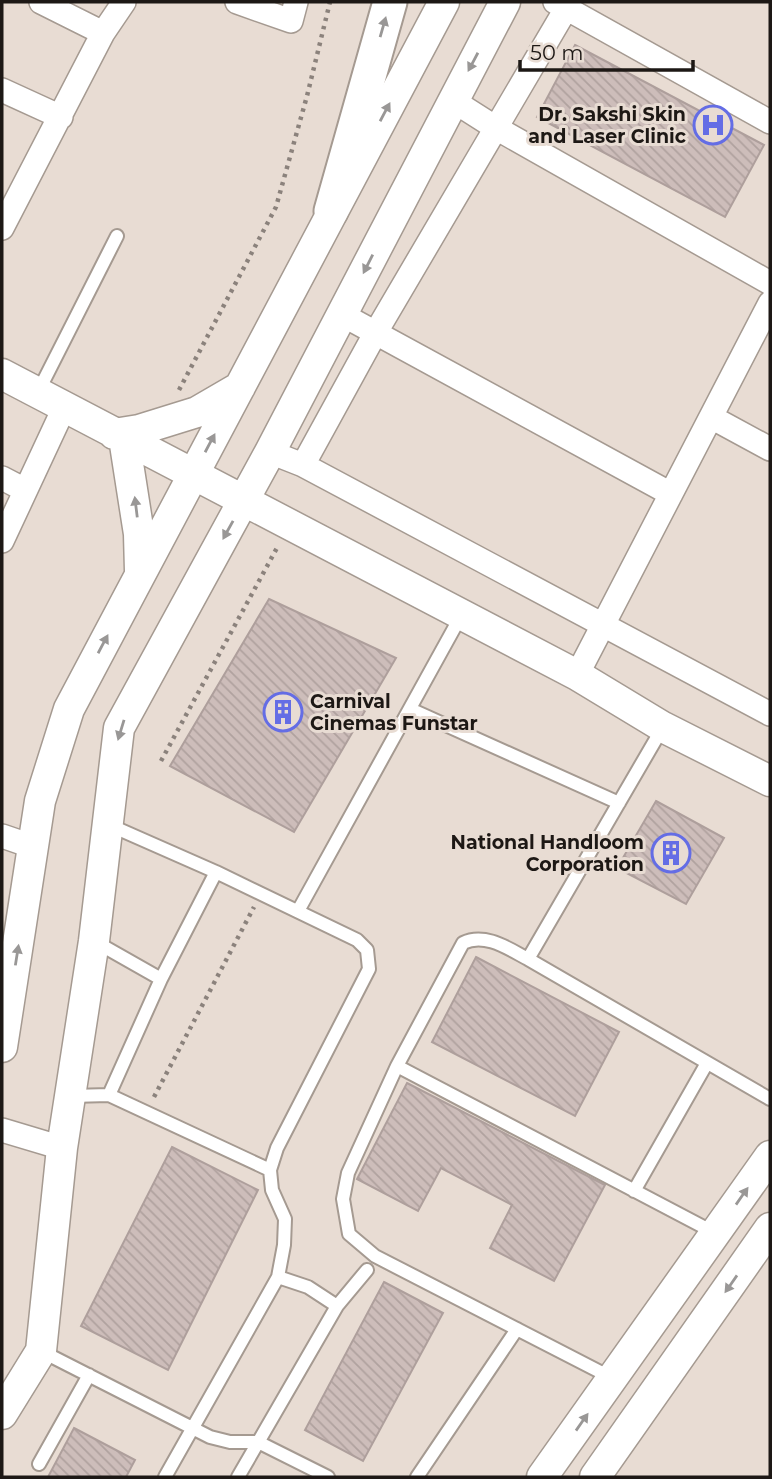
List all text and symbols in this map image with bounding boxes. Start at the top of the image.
one-way arrow [378,16,388,37]
scale bar [520,28,693,72]
text: 50 m [530,40,584,65]
one-way arrow [467,52,479,72]
one-way arrow [379,102,390,122]
place label: Dr. Sakshi Skin and Laser Clinic [528,103,686,148]
hospital icon: Dr. Sakshi Skin and Laser Clinic [692,104,734,146]
one-way arrow [362,254,374,274]
one-way arrow [204,434,216,453]
one-way arrow [130,496,141,518]
one-way arrow [222,520,234,540]
one-way arrow [97,635,109,654]
place label: Carnival Cinemas Funstar [310,690,478,735]
building icon: Carnival Cinemas Funstar [262,691,304,733]
one-way arrow [115,720,125,741]
place label: National Handloom Corporation [451,831,644,876]
building icon: National Handloom Corporation [650,832,692,874]
one-way arrow [12,944,23,966]
one-way arrow [735,1187,749,1205]
one-way arrow [724,1275,738,1293]
one-way arrow [575,1413,589,1431]

